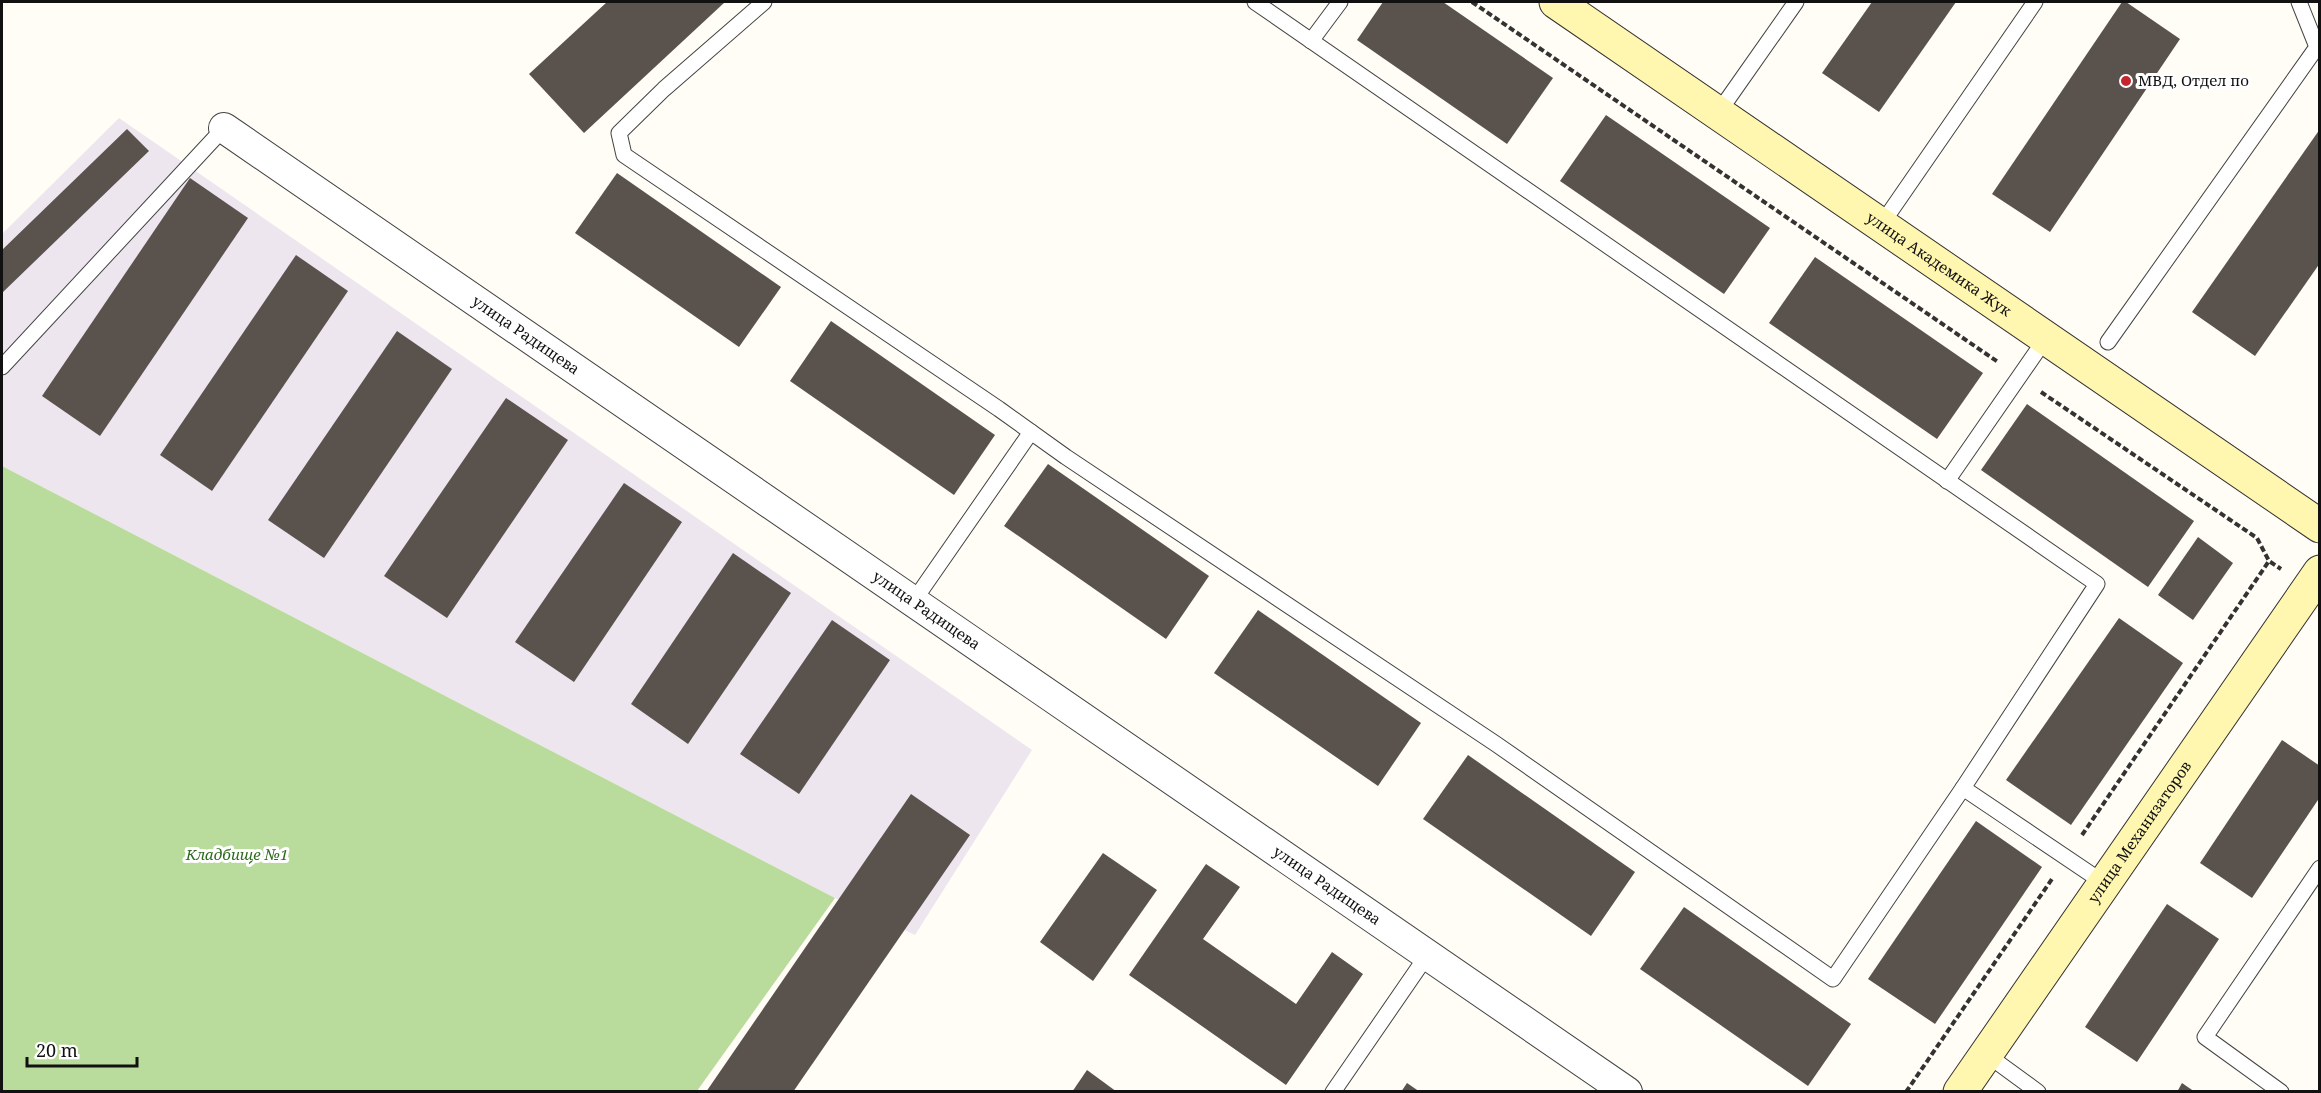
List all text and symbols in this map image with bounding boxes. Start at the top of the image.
place label: МВД, Отдел по [2138,70,2249,90]
marker: МВД, Отдел по [2119,74,2133,88]
street label: улица Академика Жук [1863,207,2016,320]
street label: улица Радищева [468,290,584,378]
street label: улица Радищева [869,566,985,654]
street label: улица Механизаторов [2083,756,2195,907]
street label: улица Радищева [1270,841,1385,929]
park label: Кладбище №1 [185,844,288,864]
scale bar [27,1030,136,1068]
text: 20 m [36,1038,78,1062]

